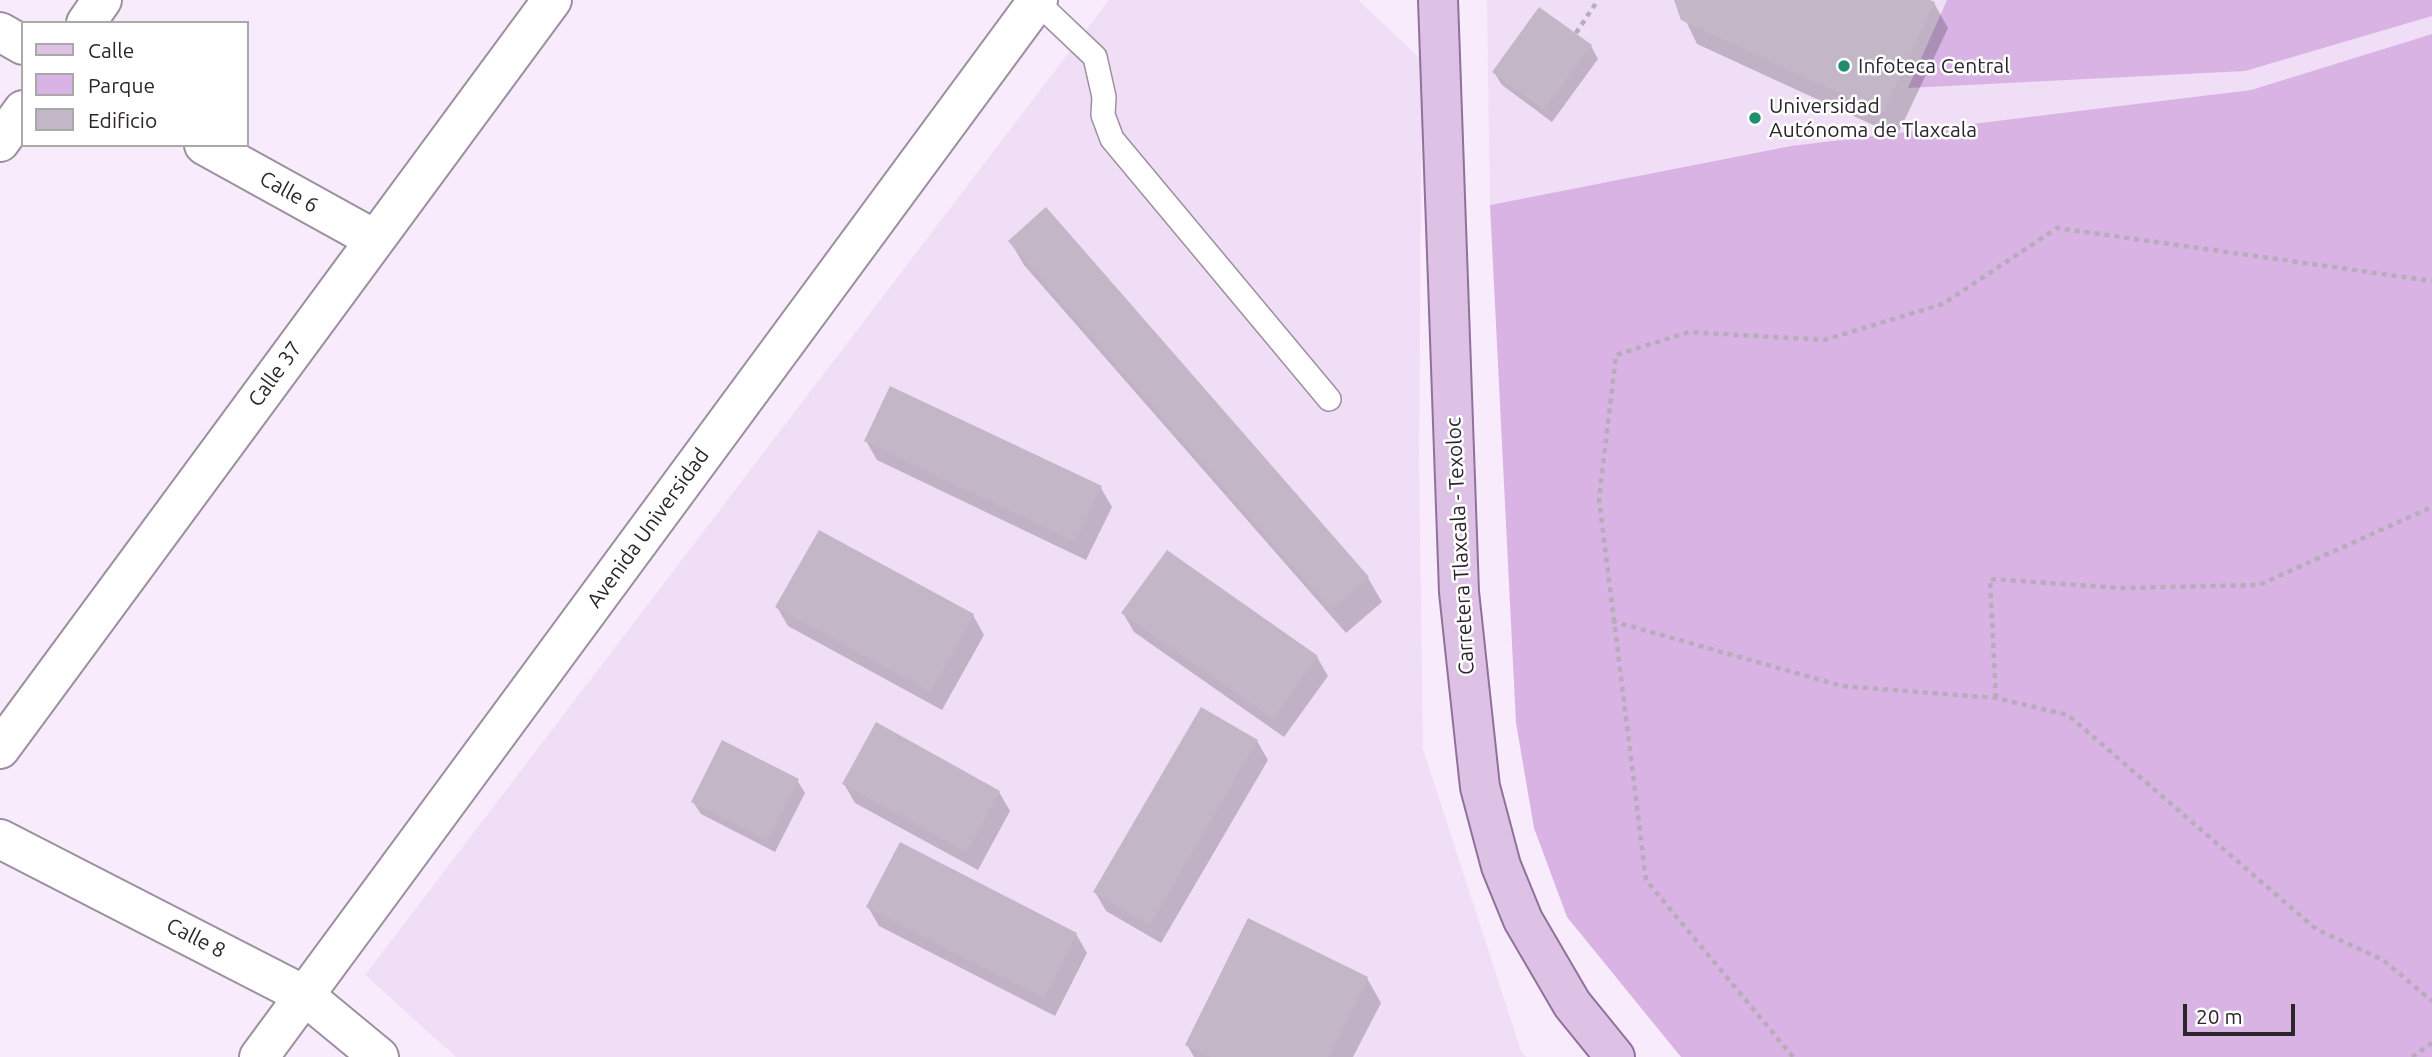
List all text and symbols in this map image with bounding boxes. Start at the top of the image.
legend [21,21,248,147]
text: Calle [88,38,134,62]
place label: Infoteca Central [1858,53,2010,79]
marker: Infoteca Central [1836,58,1852,74]
text: Parque [88,73,155,97]
place label: Universidad Autónoma de Tlaxcala [1769,93,1977,143]
text: Edificio [88,108,157,132]
marker: Universidad Autónoma de Tlaxcala [1747,110,1763,126]
street label: Calle 6 [255,166,323,218]
street label: Calle 37 [243,336,307,412]
street label: Carretera Tlaxcala - Texoloc [1441,417,1479,675]
street label: Avenida Universidad [582,443,714,613]
street label: Calle 8 [162,912,230,964]
scale bar [2187,990,2299,1034]
text: 20 m [2196,1004,2243,1028]

